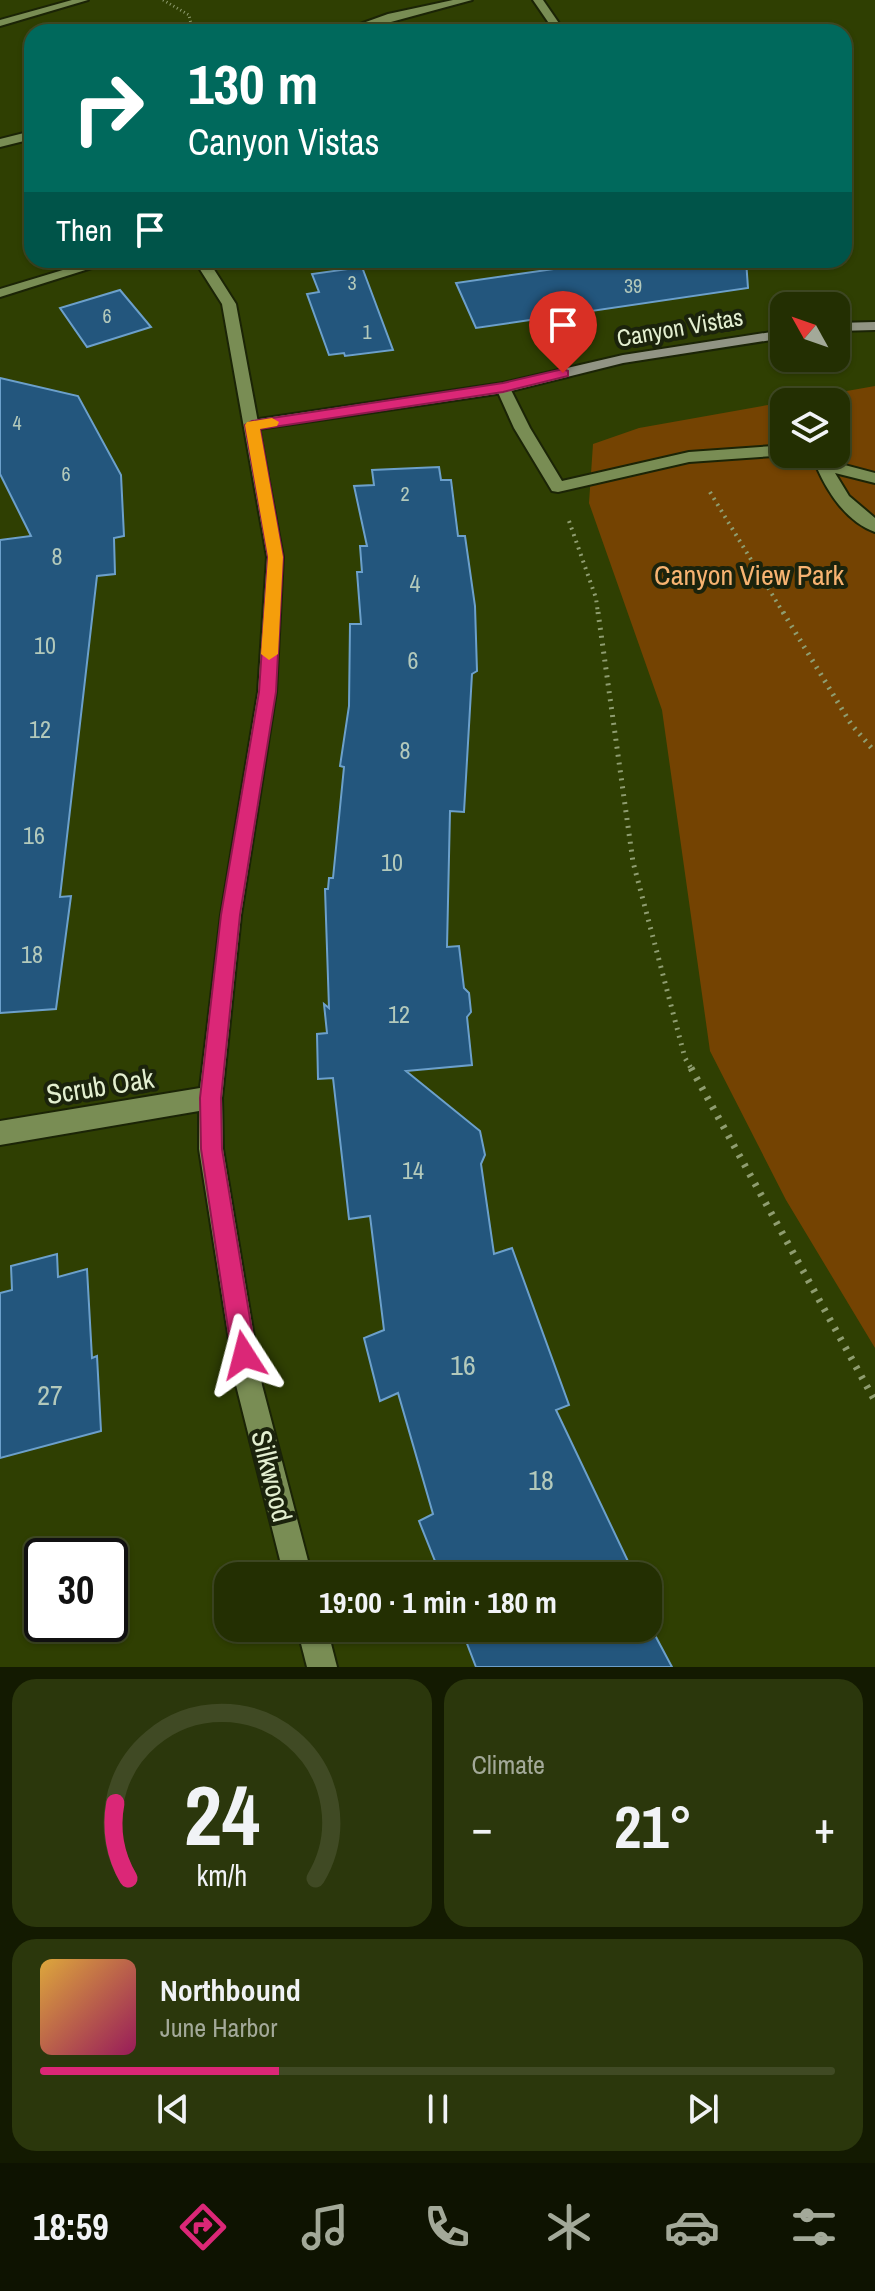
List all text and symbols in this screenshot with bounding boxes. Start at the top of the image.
text: 130 m [188,46,318,121]
icon: right [56,56,160,160]
text: Canyon Vistas [188,118,379,166]
icon: arrive [128,208,172,252]
text: Then [56,210,112,250]
house number: 3 [347,269,357,296]
house number: 39 [624,272,642,299]
pin [529,291,597,373]
north arrow [770,292,850,372]
map controls [770,292,850,468]
street label: Canyon Vistas [614,300,745,354]
house number: 6 [102,302,112,329]
icon: arrive [541,303,585,347]
house number: 1 [362,318,372,345]
button: layers [770,388,850,468]
house number: 4 [12,409,22,436]
house number: 6 [61,460,71,487]
house number: 2 [400,480,410,507]
house number: 8 [52,540,62,572]
park label: Canyon View Park [654,556,844,594]
house number: 4 [410,567,421,599]
house number: 10 [34,629,56,661]
house number: 6 [408,644,418,676]
house number: 12 [29,713,51,745]
house number: 8 [400,734,410,766]
house number: 16 [23,819,45,851]
house number: 10 [381,846,403,878]
house number: 18 [21,938,43,970]
house number: 12 [388,998,410,1030]
street label: Scrub Oak [43,1059,157,1113]
house number: 14 [402,1154,424,1186]
position arrow [202,1313,286,1397]
house number: 16 [450,1346,476,1384]
house number: 27 [37,1376,63,1414]
street label: Silkwood [242,1426,302,1526]
house number: 18 [528,1461,554,1499]
speed limit sign: 30 [24,1538,128,1642]
text: 19:00 · 1 min · 180 m [319,1582,557,1622]
text: Climate [472,1747,545,1782]
text: 24 [184,1759,260,1871]
text: 21° [614,1786,693,1867]
text: − [472,1797,493,1857]
text: + [814,1797,835,1857]
text: km/h [196,1856,247,1895]
text: Northbound [160,1970,301,2010]
text: June Harbor [160,2010,277,2045]
icon: previous [151,2087,195,2131]
icon: pause [416,2087,460,2131]
icon: next [681,2087,725,2131]
icon: directions [175,2199,231,2255]
icon: music [297,2199,353,2255]
icon: phone [419,2199,475,2255]
icon: climate [541,2199,597,2255]
icon: car [664,2199,720,2255]
icon: filters [786,2199,842,2255]
text: 18:59 [33,2203,109,2251]

